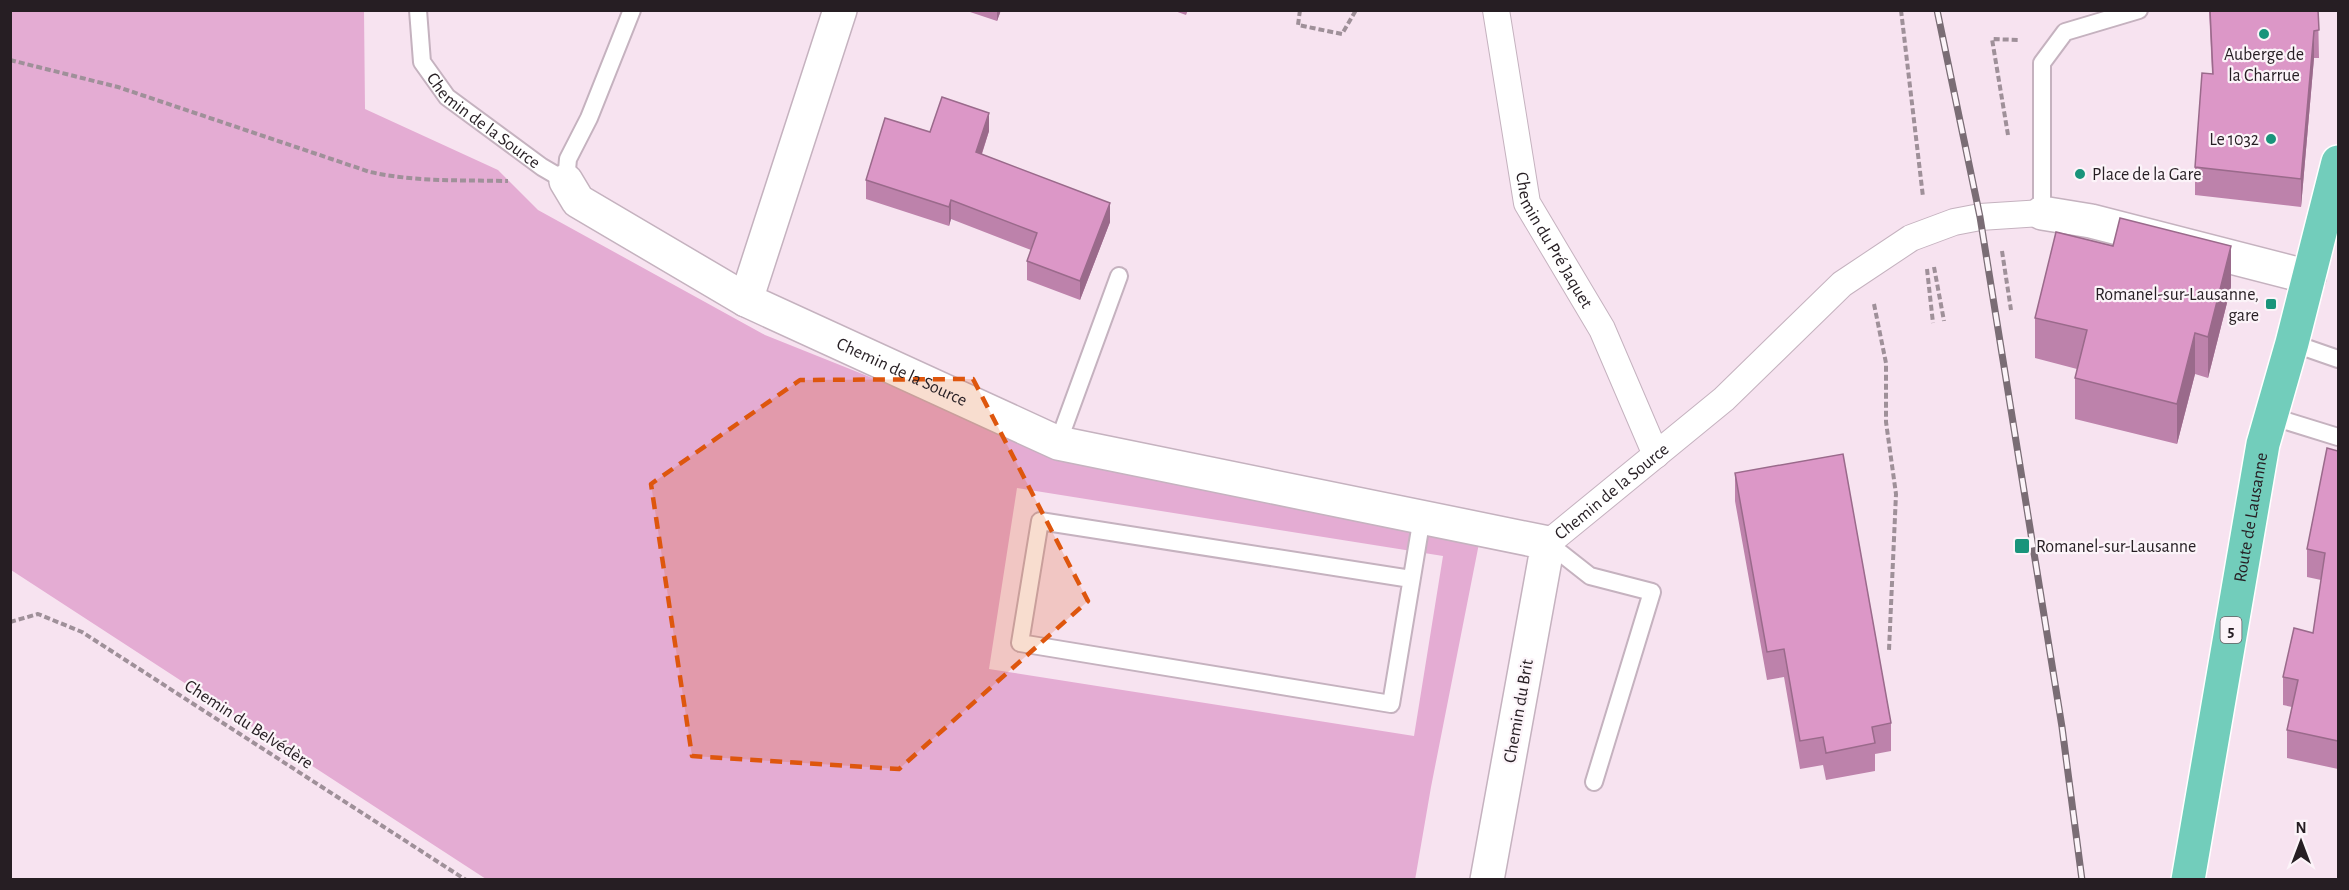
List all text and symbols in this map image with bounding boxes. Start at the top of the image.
marker: Auberge de la Charrue [2257,27,2271,41]
place label: Auberge de la Charrue [2224,46,2304,85]
street label: Chemin de la Source [423,70,543,172]
place label: Le 1032 [2209,131,2259,149]
marker: Le 1032 [2264,132,2278,146]
place label: Place de la Gare [2092,166,2201,184]
marker: Place de la Gare [2073,167,2087,181]
street label: Chemin du Pré Jaquet [1512,171,1596,312]
place label: Romanel-sur-Lausanne, gare [2095,286,2259,325]
marker: Romanel-sur-Lausanne, gare [2264,297,2278,311]
street label: Chemin de la Source [834,335,970,410]
street label: Chemin de la Source [1552,440,1673,544]
street label: Route de Lausanne [2231,451,2271,584]
marker: Romanel-sur-Lausanne [2013,537,2031,555]
place label: Romanel-sur-Lausanne [2036,538,2196,556]
road number: 5 [2220,617,2242,643]
street label: Chemin du Brit [1501,658,1537,764]
street label: Chemin du Belvédère [181,677,316,773]
north arrow [2271,812,2331,872]
text: N [2295,820,2307,836]

